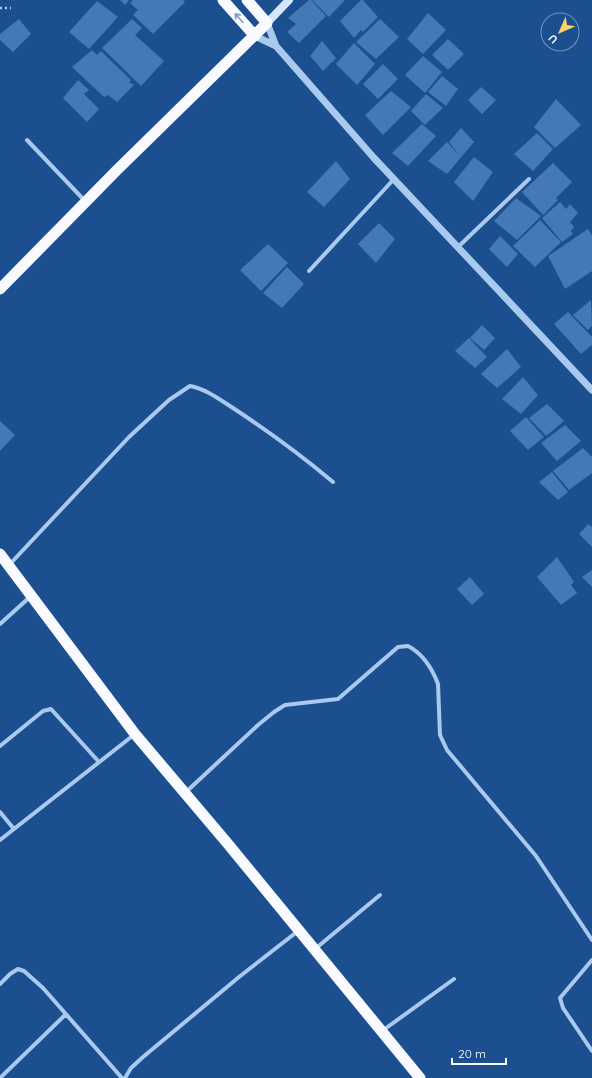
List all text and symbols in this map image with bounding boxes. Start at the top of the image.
north arrow [540,12,580,52]
one-way arrow [234,13,244,23]
text: U [545,31,561,47]
scale bar [452,1040,506,1066]
text: 20 m [458,1046,486,1061]

